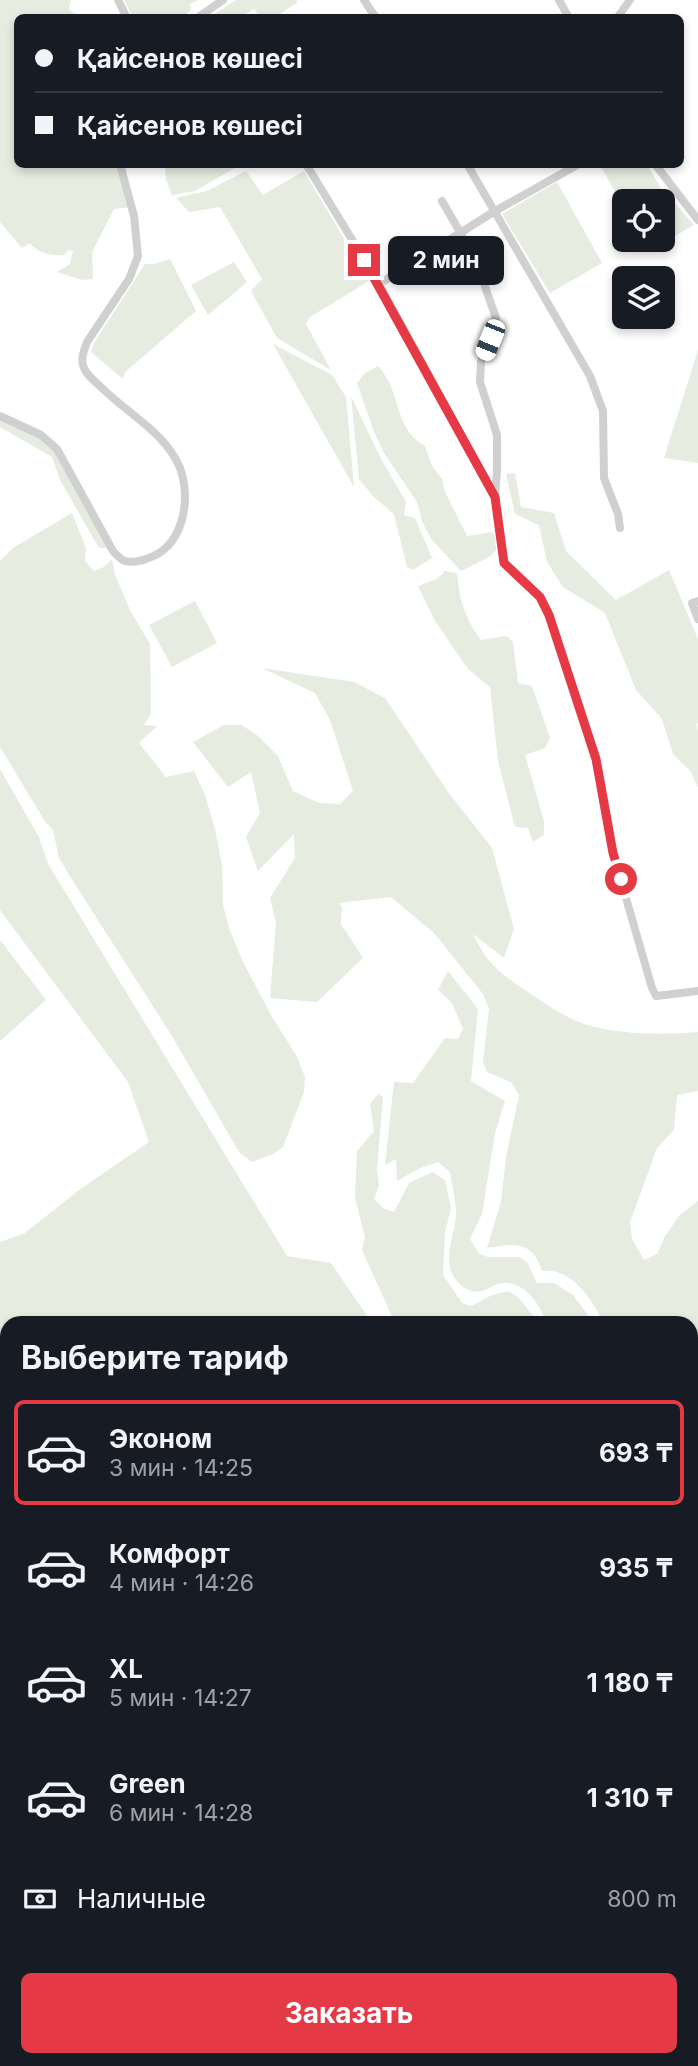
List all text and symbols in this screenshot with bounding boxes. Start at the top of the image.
text: Қайсенов көшесі [77,43,303,74]
text: Қайсенов көшесі [77,110,303,141]
map controls [612,189,675,329]
button: locate [612,189,675,252]
callout: 2 мин [388,236,504,284]
route end [348,244,380,276]
text: 2 мин [412,246,480,274]
button: layers [612,266,675,329]
car [473,317,508,363]
route start [605,863,637,895]
text: Выберите тариф [21,1338,289,1377]
icon: car [25,1421,88,1484]
text: Эконом [109,1423,212,1454]
text: 693 ₸ [599,1437,673,1468]
text: 3 мин · 14:25 [109,1454,253,1482]
icon: car [25,1536,88,1599]
text: Комфорт [109,1538,230,1569]
text: 935 ₸ [599,1552,673,1583]
text: 4 мин · 14:26 [109,1569,254,1597]
icon: car [25,1651,88,1714]
text: XL [109,1653,143,1684]
text: 1 180 ₸ [586,1667,673,1698]
text: 5 мин · 14:27 [109,1684,252,1712]
icon: car [25,1766,88,1829]
text: Green [109,1768,186,1799]
text: 1 310 ₸ [587,1782,673,1813]
text: 6 мин · 14:28 [109,1799,253,1827]
icon: cash [21,1880,59,1918]
text: Наличные [77,1883,206,1914]
text: 800 m [607,1885,677,1913]
button: Заказать [21,1973,677,2053]

